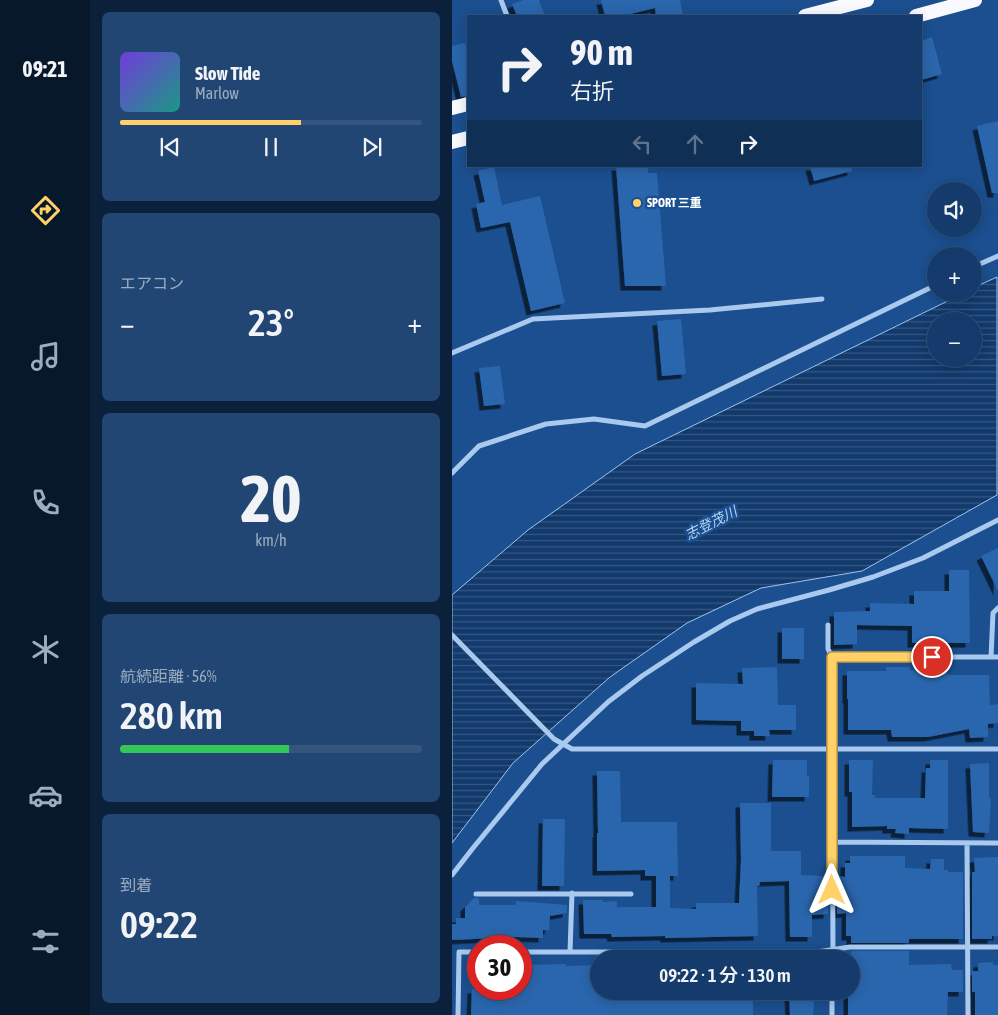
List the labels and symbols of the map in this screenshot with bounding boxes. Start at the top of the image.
place label: SPORT 三重 [647,196,702,210]
marker: SPORT 三重 [631,197,643,209]
water label: 志登茂川 [682,502,741,543]
pin [911,636,953,678]
position arrow [805,863,857,915]
speed limit sign: 30 [467,935,532,1000]

